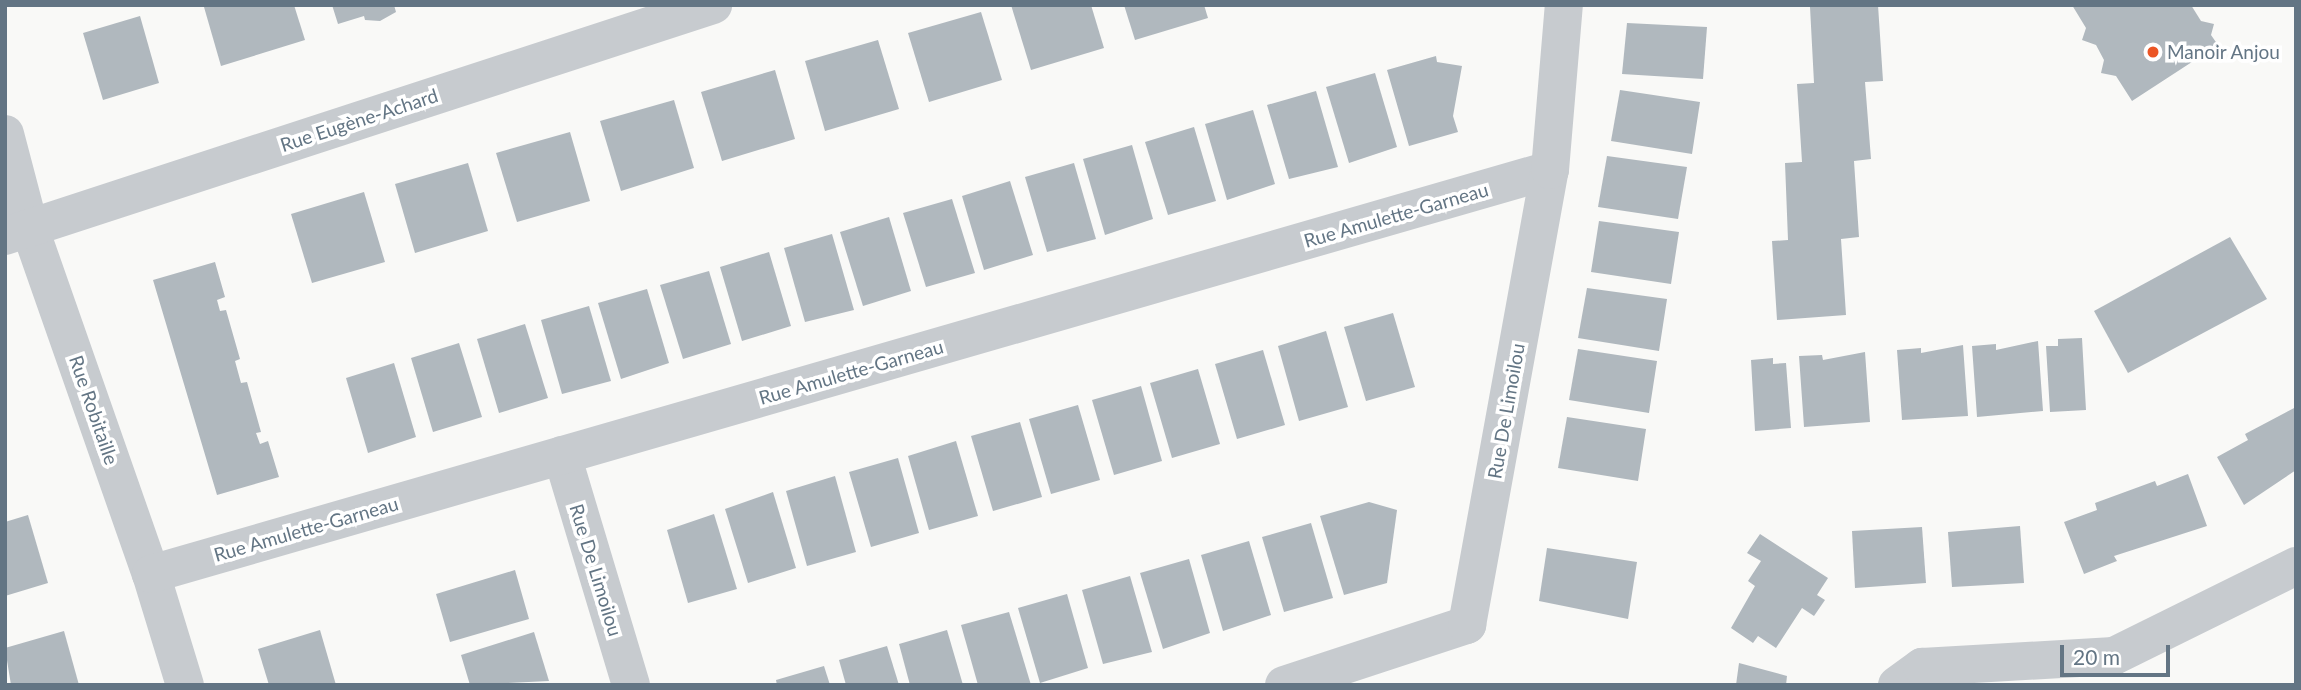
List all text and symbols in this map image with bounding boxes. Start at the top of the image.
place label: Manoir Anjou [2167,41,2281,63]
marker: Manoir Anjou [2145,44,2161,60]
street label: Rue Eugène-Achard [277,84,441,156]
street label: Rue Amulette-Garneau [1301,178,1491,252]
street label: Rue Amulette-Garneau [756,335,946,409]
street label: Rue De Limoilou [1483,341,1529,481]
street label: Rue Robitaille [65,352,123,468]
street label: Rue Amulette-Garneau [211,492,401,566]
street label: Rue De Limoilou [565,501,627,639]
scale bar [2063,630,2173,674]
text: 20 m [2073,644,2120,669]

